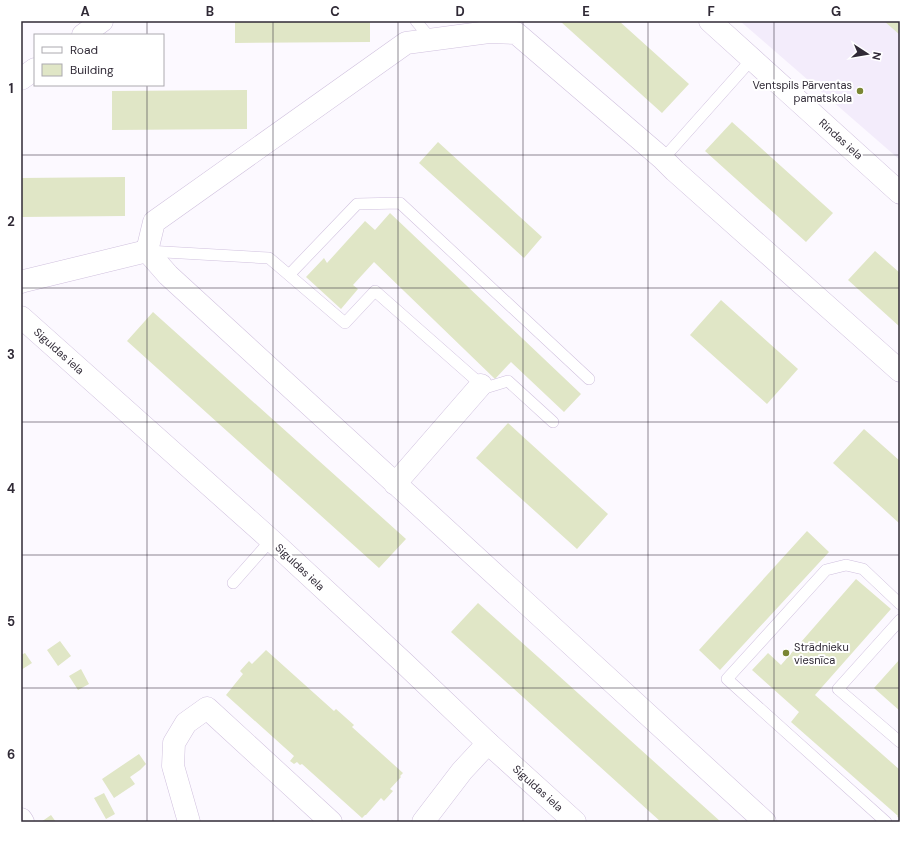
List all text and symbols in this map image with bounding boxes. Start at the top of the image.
text: A [80,3,90,20]
text: B [206,3,214,20]
text: C [330,3,340,20]
text: D [455,3,465,20]
text: E [582,3,590,20]
text: F [707,3,715,20]
text: G [831,3,841,20]
legend [34,34,164,86]
north arrow [847,34,887,74]
text: Road [70,42,98,58]
text: N [869,51,884,61]
text: Building [70,62,114,78]
place label: Ventspils Pārventas pamatskola [752,78,852,105]
text: 1 [9,80,13,97]
marker: Ventspils Pārventas pamatskola [855,86,865,96]
street label: Rindas iela [816,116,866,162]
text: 2 [7,213,15,230]
street label: Siguldas iela [31,325,87,377]
text: 3 [7,346,15,363]
text: 4 [7,480,15,497]
street label: Siguldas iela [272,541,328,593]
text: 5 [7,613,15,630]
place label: Strādnieku viesnīca [794,640,849,667]
marker: Strādnieku viesnīca [781,648,791,658]
text: 6 [7,746,15,763]
street label: Siguldas iela [510,762,566,814]

